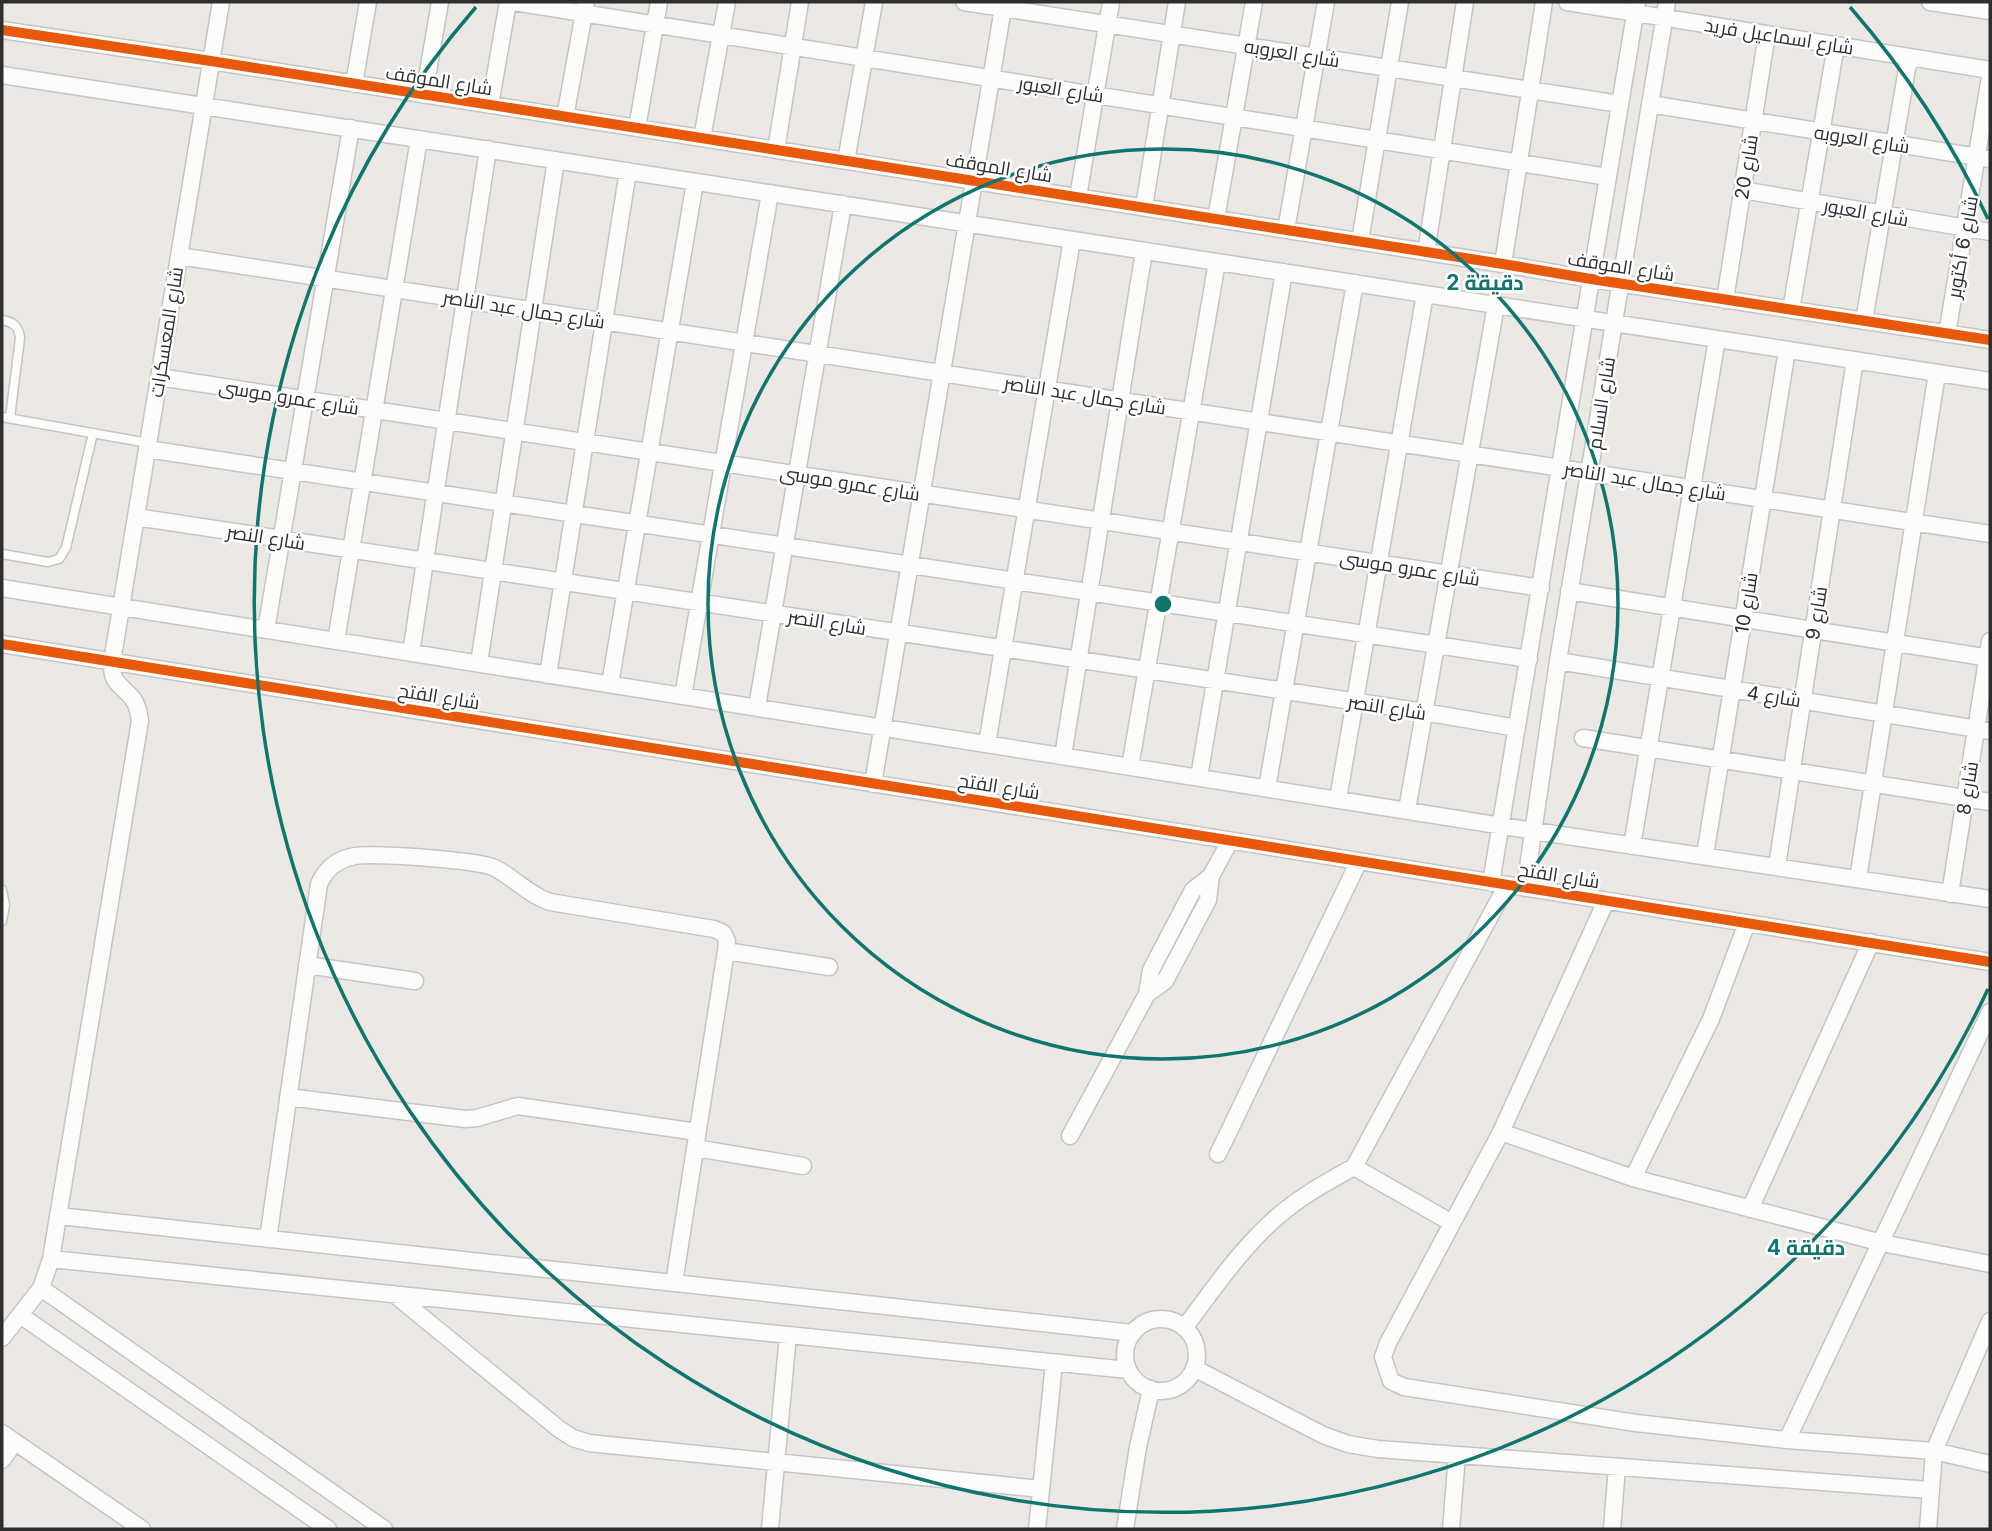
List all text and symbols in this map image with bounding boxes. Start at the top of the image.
street label: شارع اسماعيل فريد [1702,13,1855,62]
street label: شارع العروبه [1242,35,1341,74]
street label: شارع الموقف [384,61,494,102]
street label: شارع العبور [1015,71,1105,110]
street label: شارع العروبه [1812,121,1911,160]
street label: شارع 20 [1730,133,1765,202]
street label: شارع الموقف [944,148,1054,189]
street label: شارع العبور [1820,194,1910,233]
street label: شارع 6 أكتوبر [1942,194,1985,301]
street label: شارع الموقف [1566,247,1676,288]
street label: شارع المعسكرات [145,265,190,399]
text: 2 دقيقة [1446,270,1524,295]
street label: شارع جمال عبد الناصر [440,285,607,336]
street label: شارع السلام [1583,355,1622,451]
street label: شارع جمال عبد الناصر [1001,371,1168,422]
street label: شارع عمرو موسى [217,375,361,422]
street label: شارع جمال عبد الناصر [1561,457,1728,508]
street label: شارع عمرو موسى [778,461,922,508]
street label: شارع النصر [224,520,307,557]
street label: شارع عمرو موسى [1338,546,1482,593]
street label: شارع 10 [1730,571,1765,636]
street label: شارع 9 [1801,585,1834,642]
centre of rings [1151,592,1175,616]
street label: شارع النصر [785,605,868,642]
street label: شارع الفتح [396,679,481,716]
street label: شارع 4 [1745,681,1803,714]
street label: شارع النصر [1345,690,1428,727]
street label: شارع 8 [1952,760,1985,817]
street label: شارع الفتح [956,769,1041,806]
street label: شارع الفتح [1516,858,1601,895]
text: 4 دقيقة [1767,1235,1845,1260]

